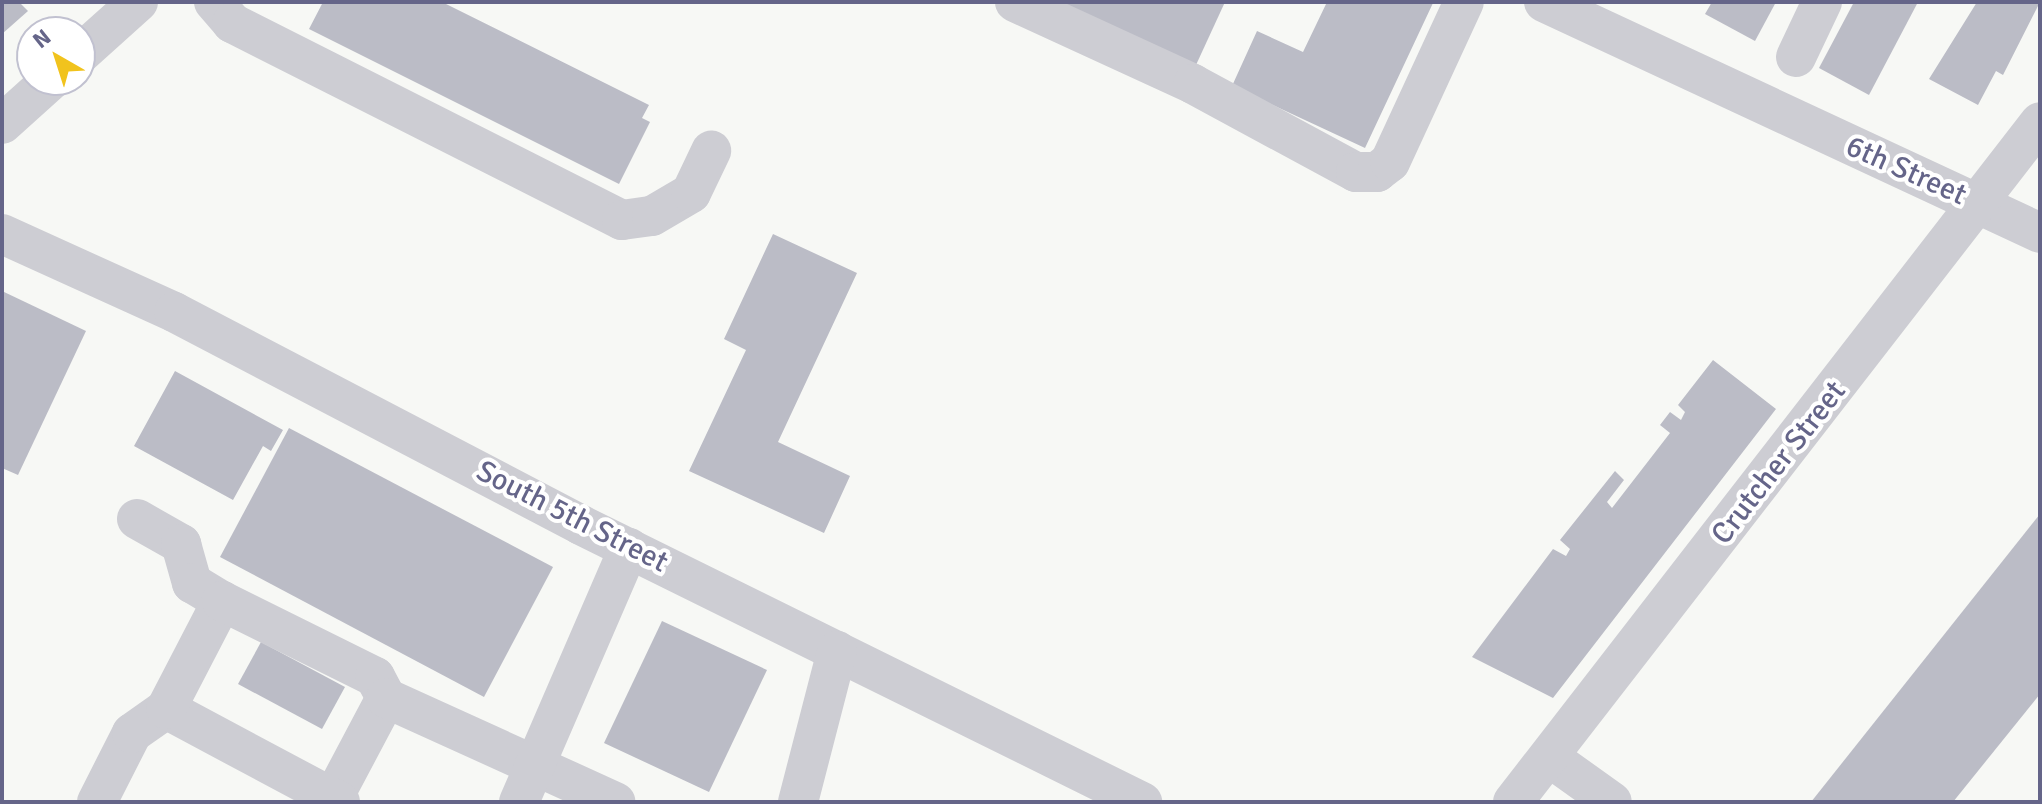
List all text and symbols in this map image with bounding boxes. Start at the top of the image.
north arrow [16,16,96,96]
text: N [27,23,56,54]
street label: 6th Street [1840,129,1972,213]
street label: Crutcher Street [1704,374,1854,552]
street label: South 5th Street [470,453,674,581]

